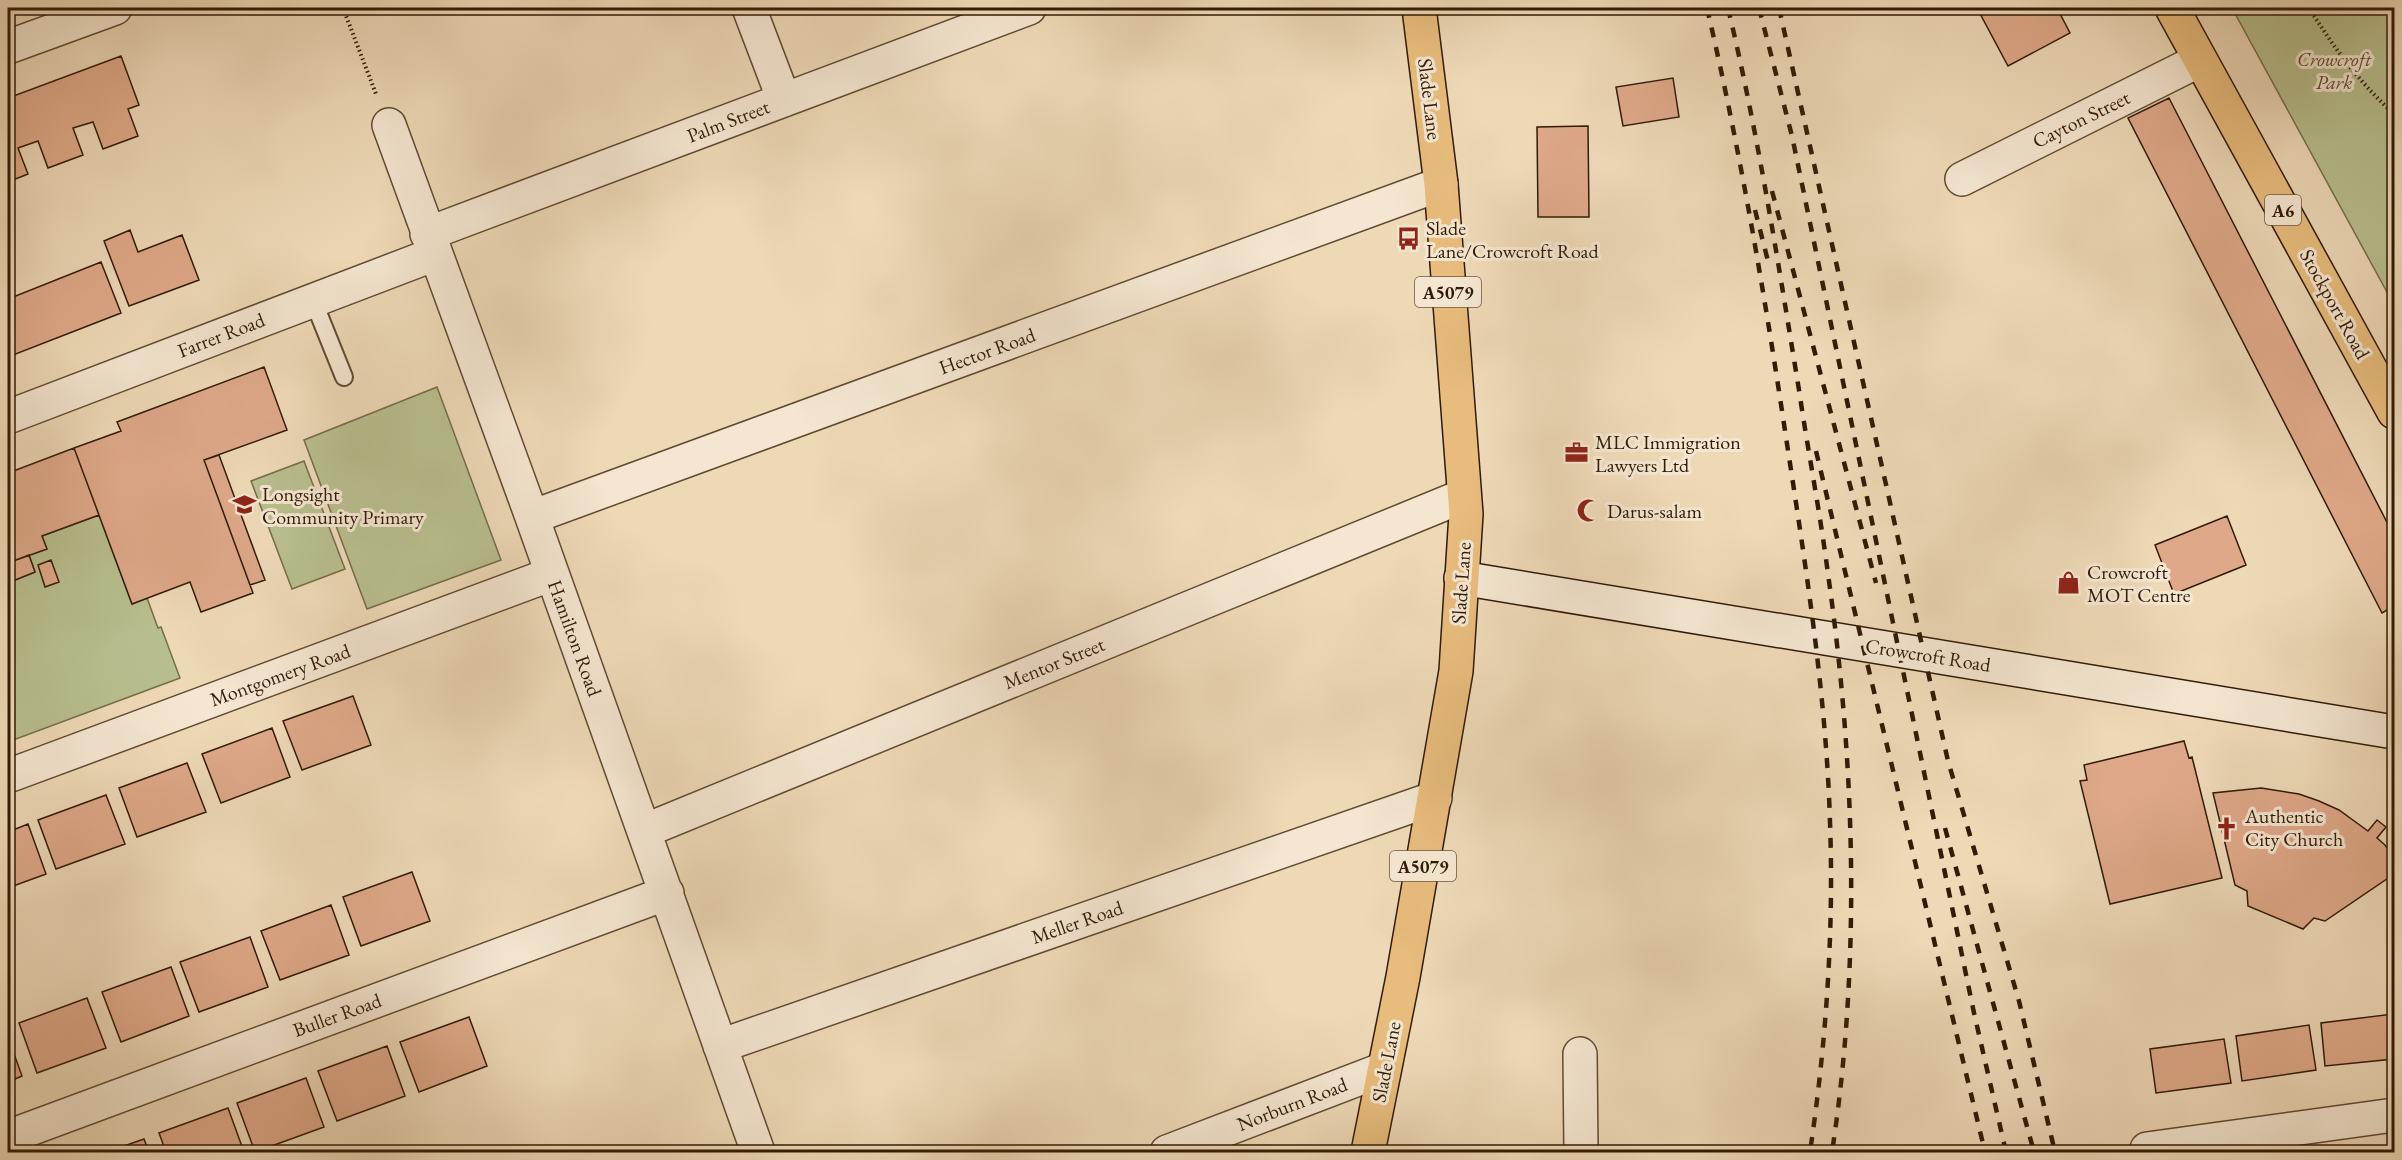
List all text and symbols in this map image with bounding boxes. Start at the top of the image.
park label: Crowcroft Park [2297,46,2372,95]
street label: Slade Lane [1412,57,1448,141]
street label: Cayton Street [2028,84,2135,154]
street label: Palm Street [683,93,774,149]
road number: A6 [2265,195,2301,225]
place label: Slade Lane/Crowcroft Road [1426,215,1599,264]
bus stop icon: Slade Lane/Crowcroft Road [1395,226,1421,252]
street label: Stockport Road [2294,244,2376,364]
road number: A5079 [1415,277,1481,307]
street label: Farrer Road [174,306,269,364]
street label: Hector Road [935,321,1040,380]
place label: MLC Immigration Lawyers Ltd [1595,429,1741,478]
office icon: MLC Immigration Lawyers Ltd [1564,440,1590,466]
place label: Longsight Community Primary [262,481,424,530]
school or university icon: Longsight Community Primary [231,492,257,518]
mosque icon: Darus-salam [1576,498,1602,524]
place label: Darus-salam [1607,498,1702,524]
street label: Slade Lane [1445,541,1477,625]
place label: Crowcroft MOT Centre [2087,559,2191,608]
shop icon: Crowcroft MOT Centre [2056,570,2082,596]
street label: Hamilton Road [542,576,608,701]
street label: Mentor Street [1000,631,1109,695]
street label: Crowcroft Road [1863,632,1993,678]
street label: Montgomery Road [206,637,355,712]
place label: Authentic City Church [2244,803,2343,852]
church icon: Authentic City Church [2214,815,2240,841]
road number: A5079 [1390,851,1456,881]
street label: Meller Road [1028,894,1127,950]
street label: Buller Road [289,987,386,1043]
street label: Slade Lane [1365,1019,1407,1105]
street label: Norburn Road [1233,1071,1352,1137]

